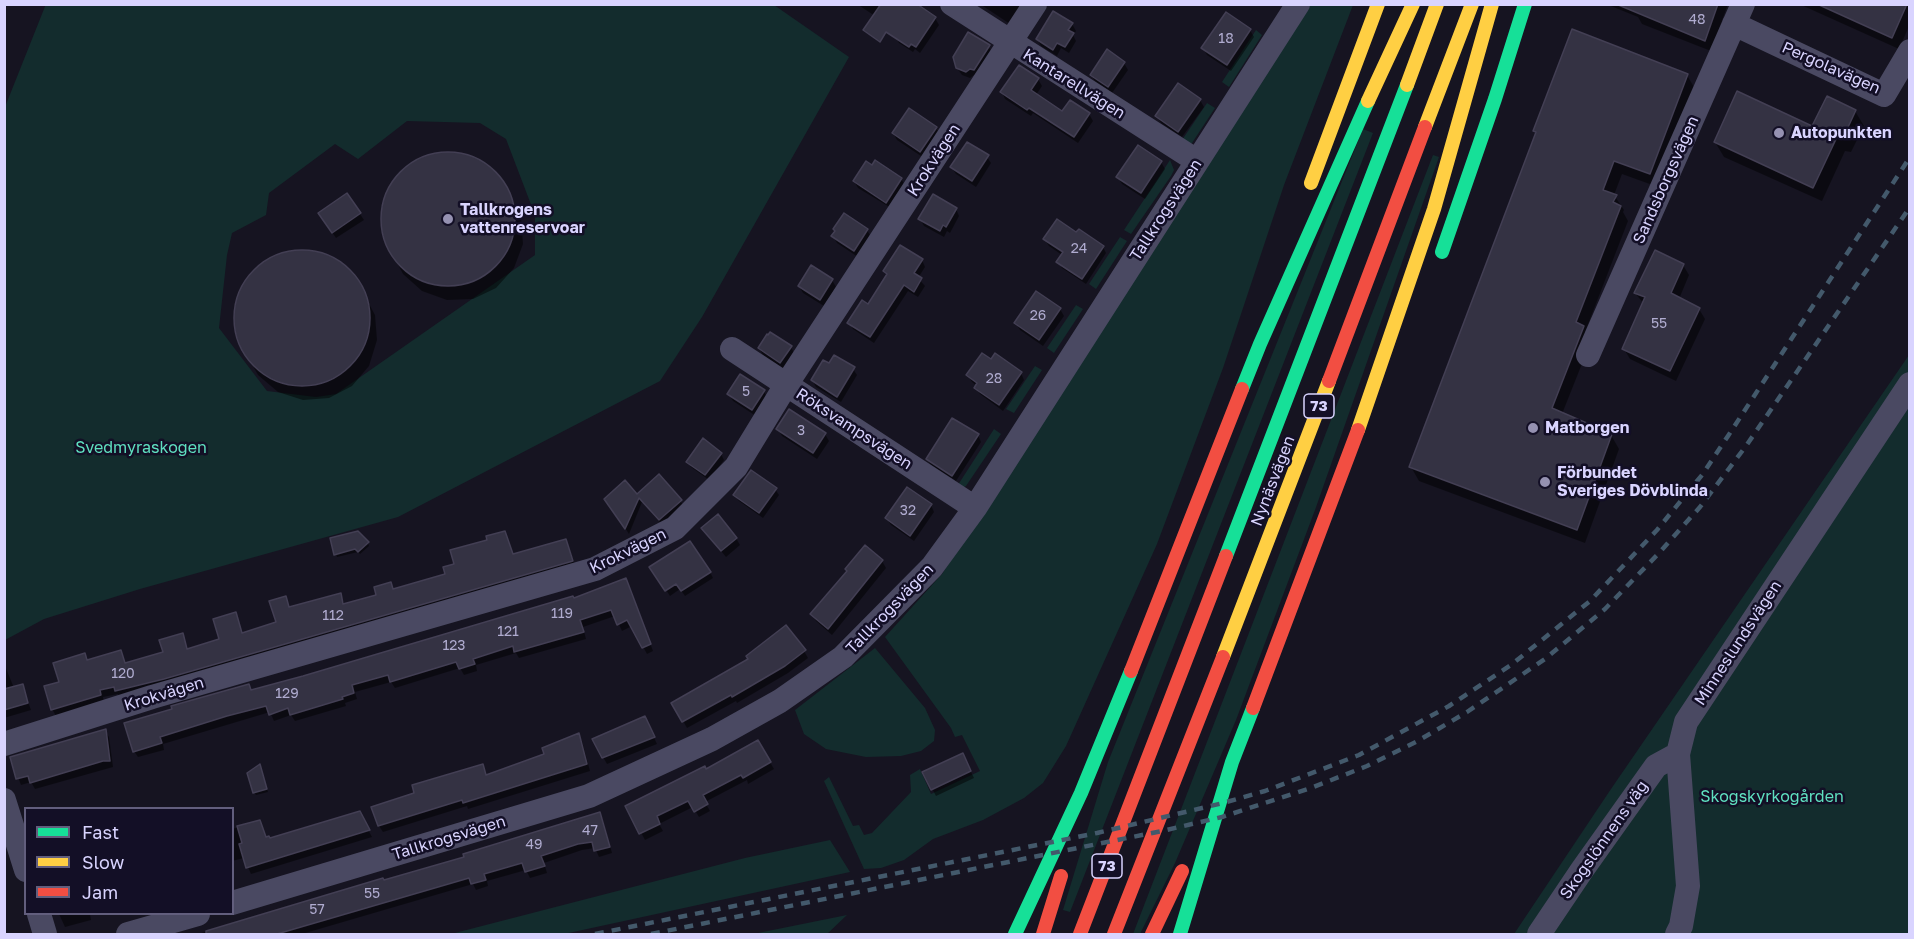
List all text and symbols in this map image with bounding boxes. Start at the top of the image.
house number: 48 [1688,12,1706,28]
house number: 18 [1218,31,1234,47]
street label: Pergolavägen [1779,38,1883,98]
street label: Kantarellvägen [1019,45,1129,123]
street label: Sandsborgsvägen [1629,113,1703,247]
street label: Krokvägen [903,120,965,200]
place label: Autopunkten [1791,123,1892,143]
marker: Autopunkten [1772,126,1786,140]
street label: Tallkrogsvägen [1126,156,1206,264]
place label: Tallkrogens vattenreservoar [460,200,585,238]
marker: Tallkrogens vattenreservoar [441,212,455,226]
house number: 24 [1071,241,1087,257]
house number: 26 [1030,308,1046,324]
house number: 55 [1651,316,1667,332]
house number: 28 [986,371,1002,387]
house number: 5 [742,384,750,400]
street label: Röksvampsvägen [792,384,916,474]
road number: 73 [1304,394,1334,418]
place label: Matborgen [1545,418,1629,438]
marker: Matborgen [1526,421,1540,435]
house number: 3 [797,423,805,439]
street label: Nynäsvägen [1247,433,1299,529]
park label: Svedmyraskogen [75,438,207,458]
place label: Förbundet Sveriges Dövblinda [1557,463,1708,501]
marker: Förbundet Sveriges Dövblinda [1538,475,1552,489]
house number: 32 [900,503,916,519]
street label: Krokvägen [587,524,669,578]
street label: Tallkrogsvägen [842,560,938,658]
street label: Minneslundsvägen [1690,577,1786,709]
house number: 119 [551,606,573,622]
house number: 112 [322,608,344,624]
house number: 121 [497,624,519,640]
house number: 123 [442,638,466,654]
house number: 120 [111,666,135,682]
street label: Krokvägen [122,673,206,715]
house number: 129 [275,686,299,702]
street label: Skogslönnens väg [1556,777,1652,903]
park label: Skogskyrkogården [1700,787,1844,807]
legend [24,807,234,915]
street label: Tallkrogsvägen [390,812,508,864]
text: Fast [82,821,119,843]
house number: 47 [582,823,598,839]
house number: 49 [525,837,543,853]
text: Slow [82,851,124,873]
road number: 73 [1092,854,1122,878]
text: Jam [82,881,118,903]
house number: 55 [364,886,380,902]
house number: 57 [309,902,325,918]

